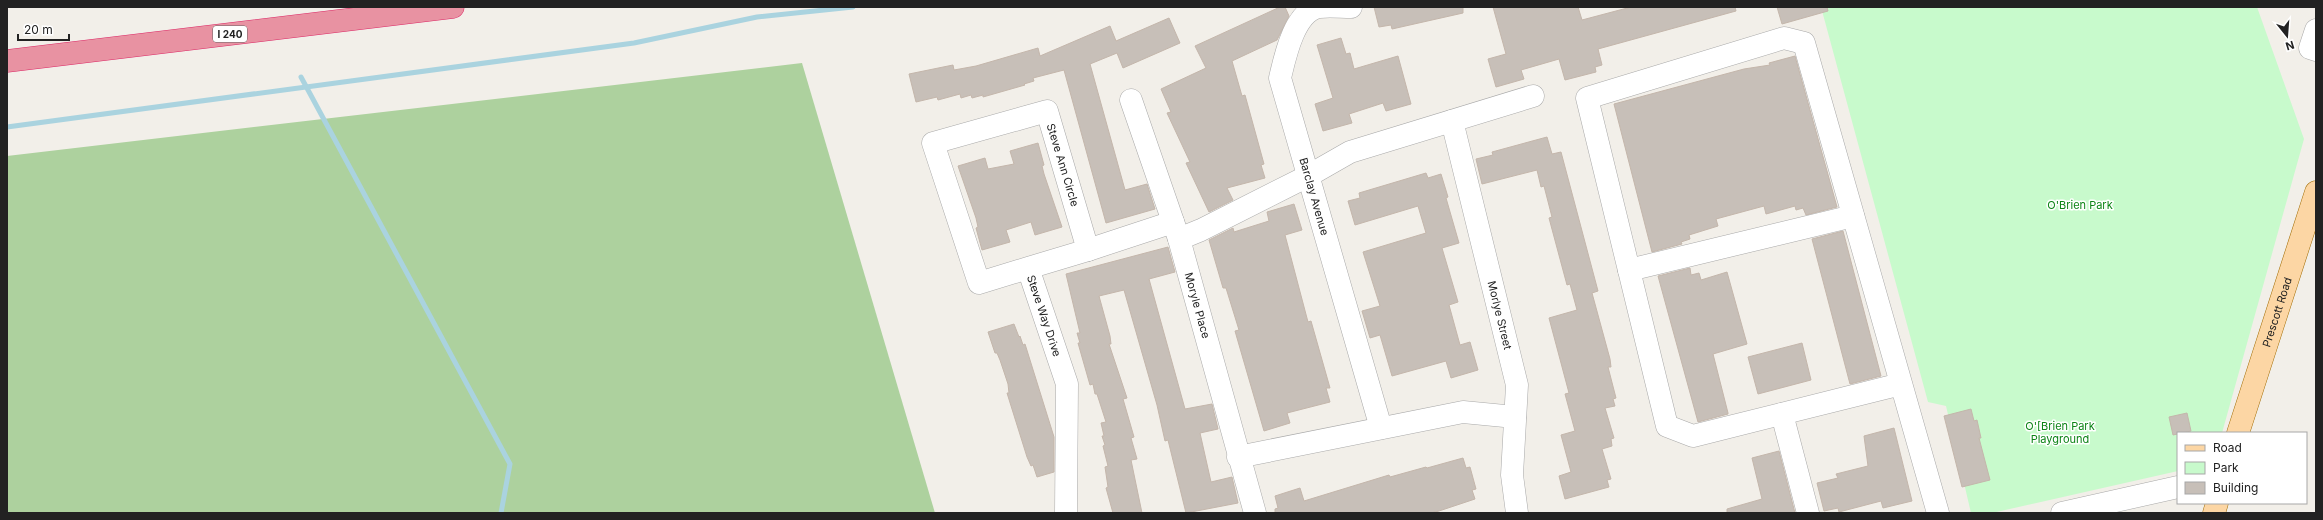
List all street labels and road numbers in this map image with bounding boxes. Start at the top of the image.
road number: I 240 [213,26,247,42]
street label: Steve Ann Circle [1044,122,1082,208]
street label: Barclay Avenue [1296,156,1332,237]
street label: Moryle Place [1182,271,1213,340]
street label: Steve Way Drive [1024,273,1064,358]
street label: Prescott Road [2259,275,2295,349]
street label: Morlye Street [1485,279,1515,351]

